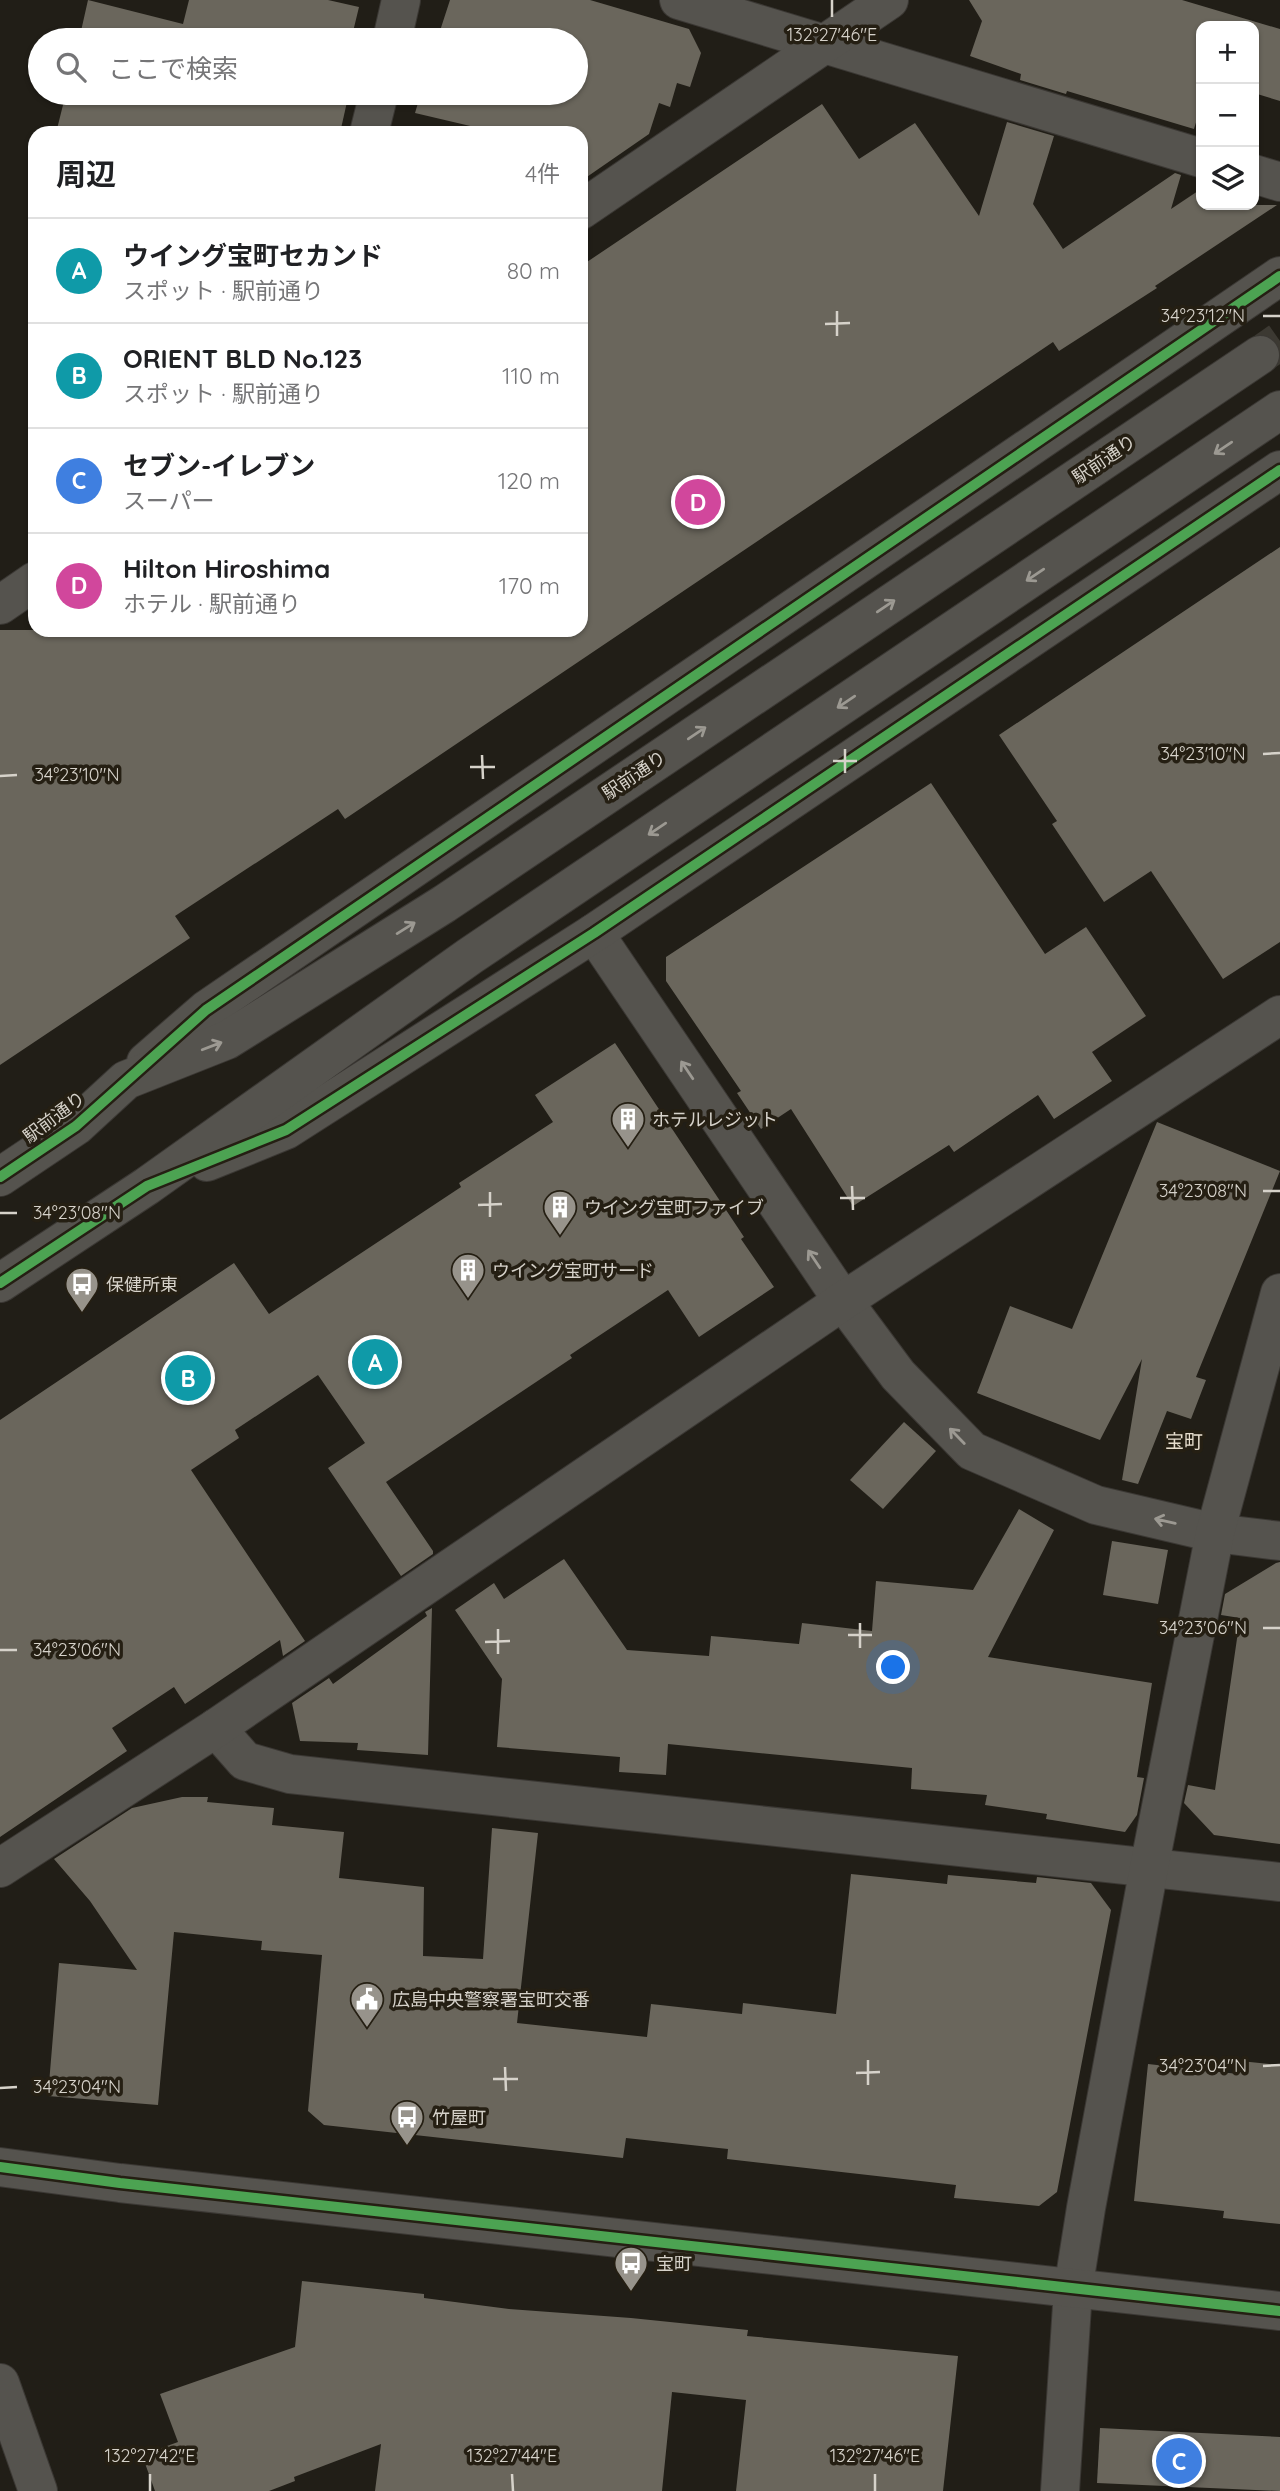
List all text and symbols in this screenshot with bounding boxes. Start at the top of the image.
map controls [1196,21,1259,210]
button: + [1196,21,1259,84]
text: 132°27'46"E [787,23,877,46]
search box [28,28,588,105]
icon: search [52,48,90,86]
text: ここで検索 [108,52,238,85]
button: − [1196,84,1259,147]
button: layers [1196,147,1259,210]
text: 周辺 [56,155,116,193]
text: 4件 [525,159,560,188]
text: ウイング宝町セカンド [123,239,383,272]
text: A [72,256,86,285]
text: 80 m [507,256,560,285]
text: スポット · 駅前通り [123,276,324,305]
text: 34°23'12"N [1161,304,1245,327]
text: ORIENT BLD No.123 [123,342,362,375]
text: B [71,361,87,390]
text: 110 m [502,361,560,390]
text: スポット · 駅前通り [123,379,324,408]
street label: 駅前通り [1068,429,1140,489]
one-way arrow [1214,441,1234,455]
text: セブン-イレブン [123,449,315,482]
text: C [72,466,86,495]
text: 120 m [498,466,560,495]
pin: D [675,476,721,528]
text: スーパー [123,486,215,515]
text: Hilton Hiroshima [123,552,330,585]
one-way arrow [1026,568,1045,582]
text: D [71,571,87,600]
text: 170 m [499,571,560,600]
text: ホテル · 駅前通り [123,589,301,618]
one-way arrow [875,599,895,613]
one-way arrow [837,695,856,709]
one-way arrow [687,726,706,740]
text: 34°23'10"N [1160,742,1246,765]
street label: 駅前通り [598,745,670,805]
text: 34°23'10"N [34,763,120,786]
one-way arrow [648,823,668,837]
one-way arrow [396,921,416,935]
one-way arrow [201,1039,222,1052]
one-way arrow [680,1061,694,1080]
street label: 駅前通り [18,1086,90,1148]
building icon: ホテルレジット [609,1100,647,1149]
place label: ホテルレジット [652,1108,778,1131]
text: 34°23'08"N [1159,1179,1247,1202]
building icon: ウイング宝町ファイブ [541,1188,579,1237]
place label: ウイング宝町ファイブ [584,1196,764,1219]
text: 34°23'08"N [33,1201,121,1224]
one-way arrow [807,1250,822,1269]
building icon: ウイング宝町サード [449,1251,487,1300]
place label: ウイング宝町サード [492,1259,654,1282]
bus stop icon: 保健所東 [63,1265,101,1314]
place label: 保健所東 [106,1273,178,1296]
pin: A [352,1336,398,1388]
pin: B [165,1352,211,1404]
one-way arrow [948,1428,965,1445]
district label: 宝町 [1165,1429,1203,1453]
one-way arrow [1154,1514,1177,1527]
text: 34°23'06"N [1159,1616,1247,1639]
text: 34°23'06"N [33,1638,121,1661]
your location [876,1650,910,1684]
public building icon: 広島中央警察署宝町交番 [348,1980,386,2029]
place label: 広島中央警察署宝町交番 [392,1988,590,2011]
text: 34°23'04"N [1159,2054,1247,2077]
text: 34°23'04"N [33,2075,121,2098]
bus stop icon: 竹屋町 [388,2098,426,2147]
place label: 竹屋町 [432,2106,486,2129]
bus stop icon: 宝町 [612,2244,650,2293]
place label: 宝町 [656,2252,692,2275]
pin: C [1156,2435,1202,2487]
text: 132°27'42"E [105,2444,195,2467]
text: 132°27'44"E [467,2444,557,2467]
text: 132°27'46"E [830,2444,920,2467]

